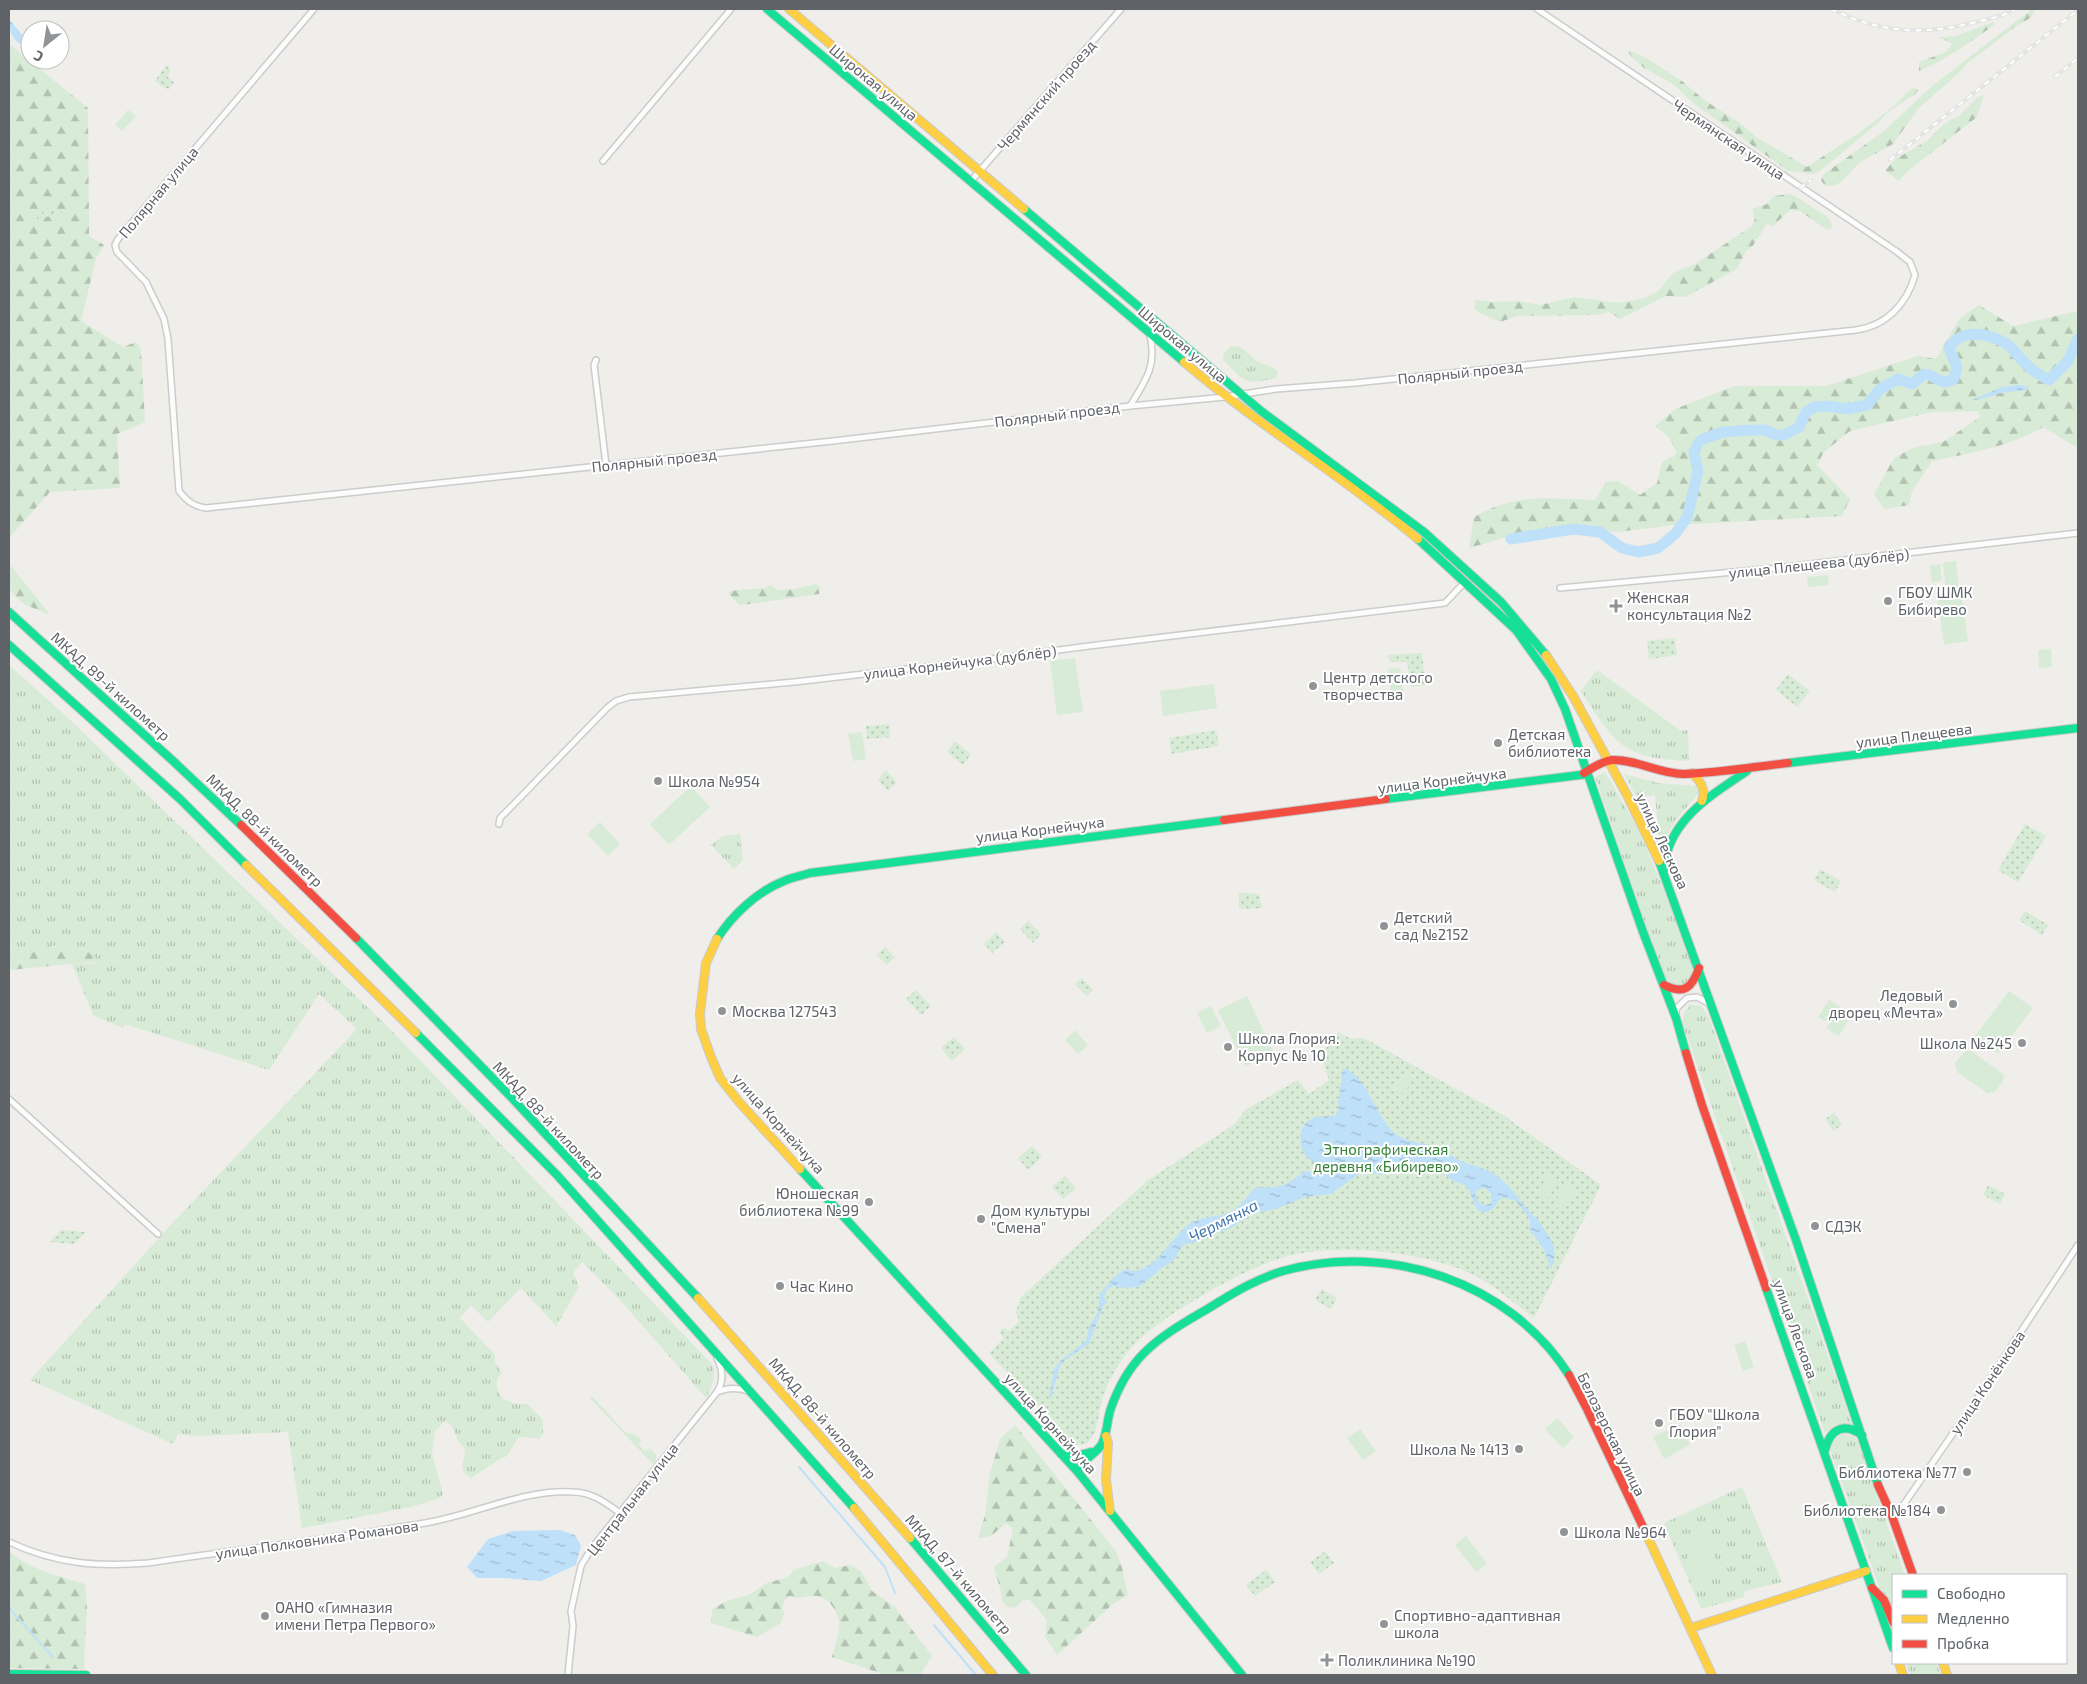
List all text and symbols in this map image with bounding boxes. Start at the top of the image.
north arrow [20,20,70,70]
street label: Чермянский проезд [993,36,1099,154]
street label: Широкая улица [826,40,922,125]
text: С [30,47,46,66]
street label: Чермянская улица [1669,95,1789,184]
street label: Полярная улица [114,142,202,242]
street label: Широкая улица [1135,302,1231,387]
street label: Полярный проезд [1397,356,1524,388]
street label: Полярный проезд [994,397,1121,431]
street label: Полярный проезд [591,444,718,476]
street label: улица Плещеева (дублёр) [1728,545,1910,582]
place label: ГБОУ ШМК Бибирево [1898,583,1973,618]
place label: Женская консультация №2 [1627,588,1752,624]
marker: ГБОУ ШМК Бибирево [1882,595,1894,607]
marker: Женская консультация №2 [1609,599,1623,613]
street label: МКАД, 89-й километр [48,628,174,744]
street label: улица Корнейчука (дублёр) [863,641,1057,684]
place label: Центр детского творчества [1323,668,1433,703]
marker: Центр детского творчества [1307,680,1319,692]
street label: улица Плещеева [1855,719,1973,752]
place label: Детская библиотека [1508,725,1591,760]
marker: Детская библиотека [1492,737,1504,749]
street label: улица Корнейчука [1377,763,1507,798]
street label: МКАД, 88-й километр [203,770,327,890]
place label: Школа №954 [668,772,760,790]
marker: Школа №954 [652,775,664,787]
street label: улица Лескова [1632,790,1693,892]
street label: улица Корнейчука [975,812,1105,847]
place label: Детский сад №2152 [1394,908,1469,943]
marker: Детский сад №2152 [1378,920,1390,932]
place label: Ледовый дворец «Мечта» [1829,986,1943,1021]
marker: Ледовый дворец «Мечта» [1947,998,1959,1010]
place label: Москва 127543 [732,1002,837,1020]
marker: Москва 127543 [716,1005,728,1017]
place label: Школа Глория. Корпус № 10 [1238,1029,1339,1065]
place label: Школа №245 [1920,1034,2012,1052]
marker: Школа №245 [2016,1037,2028,1049]
marker: Школа Глория. Корпус № 10 [1222,1041,1234,1053]
street label: МКАД, 88-й километр [490,1057,608,1183]
street label: улица Корнейчука [728,1069,829,1178]
park label: Этнографическая деревня «Бибирево» [1313,1140,1459,1175]
place label: Юношеская библиотека №99 [739,1184,859,1219]
water label: Чермянка [1185,1194,1261,1246]
marker: Юношеская библиотека №99 [863,1196,875,1208]
place label: Дом культуры "Смена" [991,1201,1090,1236]
marker: Дом культуры "Смена" [975,1213,987,1225]
place label: СДЭК [1825,1217,1862,1235]
marker: СДЭК [1809,1220,1821,1232]
place label: Час Кино [790,1277,853,1295]
street label: улица Лескова [1769,1277,1822,1381]
marker: Час Кино [774,1280,786,1292]
street label: улица Конёнкова [1946,1327,2029,1438]
street label: МКАД, 88-й километр [765,1354,881,1482]
street label: улица Корнейчука [1000,1369,1101,1478]
street label: Белозерская улица [1573,1369,1650,1499]
place label: ГБОУ "Школа Глория" [1669,1405,1760,1440]
marker: ГБОУ "Школа Глория" [1653,1417,1665,1429]
street label: Центральная улица [582,1439,682,1560]
place label: Школа № 1413 [1410,1440,1509,1458]
marker: Школа № 1413 [1513,1443,1525,1455]
place label: Библиотека №77 [1839,1463,1957,1481]
marker: Библиотека №77 [1961,1466,1973,1478]
place label: Библиотека №184 [1804,1501,1931,1519]
marker: Библиотека №184 [1935,1504,1947,1516]
street label: МКАД, 87-й километр [902,1510,1016,1638]
street label: улица Полковника Романова [214,1516,420,1563]
place label: Школа №964 [1574,1523,1667,1541]
marker: Школа №964 [1558,1526,1570,1538]
legend [1892,1574,2067,1664]
text: Свободно [1937,1584,2006,1602]
place label: ОАНО «Гимназия имени Петра Первого» [275,1598,436,1633]
place label: Спортивно-адаптивная школа [1394,1606,1561,1641]
text: Медленно [1937,1609,2010,1627]
marker: ОАНО «Гимназия имени Петра Первого» [259,1610,271,1622]
marker: Спортивно-адаптивная школа [1378,1618,1390,1630]
text: Пробка [1937,1634,1989,1652]
place label: Поликлиника №190 [1338,1651,1476,1669]
marker: Поликлиника №190 [1320,1653,1334,1667]

